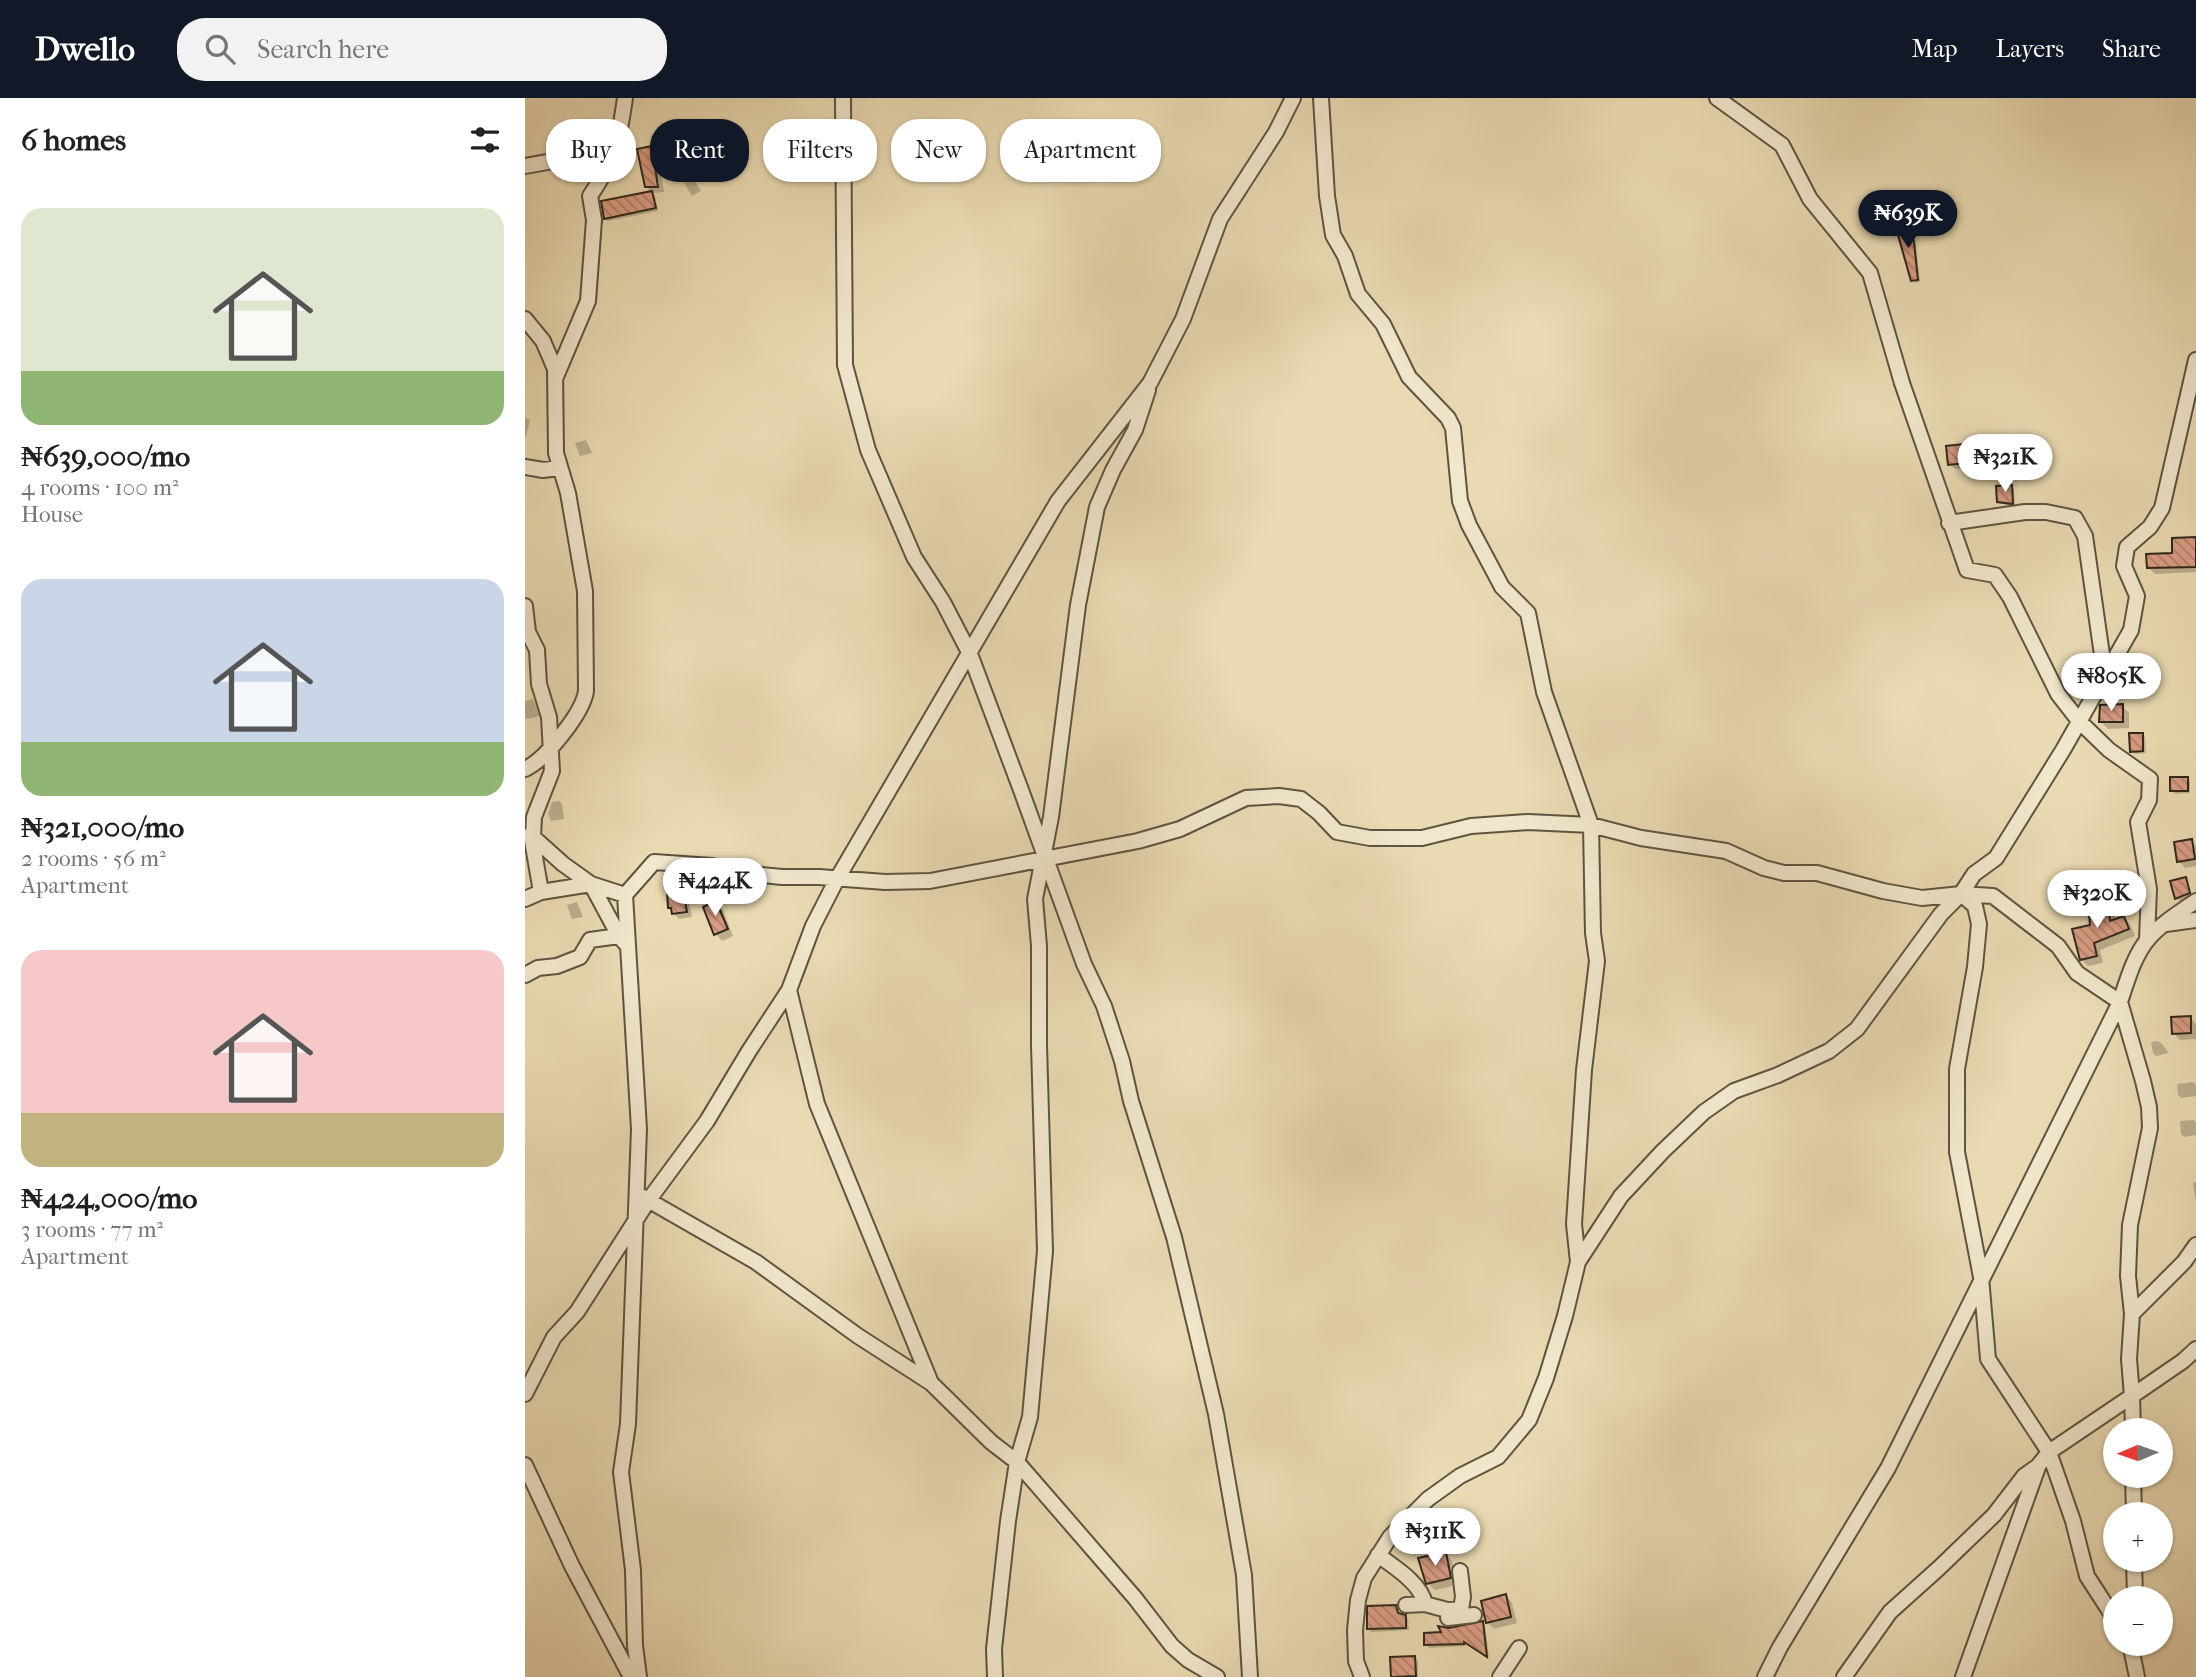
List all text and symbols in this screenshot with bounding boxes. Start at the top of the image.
search box [177,18,667,81]
text: Dwello [35,30,135,69]
icon: search [201,30,239,68]
text: Search here [257,34,389,65]
text: Map [1912,35,1958,63]
text: Layers [1996,35,2064,63]
text: Share [2102,35,2161,63]
chip: Buy [546,119,636,182]
chip: Rent [650,119,749,182]
chip: Filters [763,119,877,182]
chip: New [891,119,986,182]
chip: Apartment [1000,119,1161,182]
icon: filters [466,121,504,159]
text: 6 homes [21,123,126,158]
pin: ₦639K [1859,190,1957,250]
text: ₦639K [1874,199,1942,226]
icon: home [200,253,326,379]
pin: ₦321K [1956,434,2054,494]
text: ₦639,000/mo [21,439,190,474]
text: ₦321K [1974,443,2036,470]
text: 4 rooms · 100 m² [21,474,179,501]
text: House [21,501,83,528]
icon: home [200,624,326,750]
pin: ₦805K [2062,654,2160,713]
text: ₦805K [2077,662,2145,689]
text: ₦321,000/mo [21,810,184,845]
text: 2 rooms · 56 m² [21,845,166,872]
pin: ₦424K [666,858,764,918]
text: ₦424K [679,867,751,894]
pin: ₦320K [2048,870,2146,930]
text: Apartment [21,872,129,899]
text: ₦320K [2063,879,2131,906]
icon: home [200,995,326,1121]
text: ₦424,000/mo [21,1181,198,1216]
text: 3 rooms · 77 m² [21,1216,163,1243]
text: Apartment [21,1243,129,1270]
north arrow [2103,1418,2173,1488]
map controls [2103,1418,2173,1656]
button: + [2103,1502,2173,1572]
pin: ₦311K [1386,1508,1484,1568]
text: ₦311K [1405,1517,1465,1544]
button: − [2103,1586,2173,1656]

